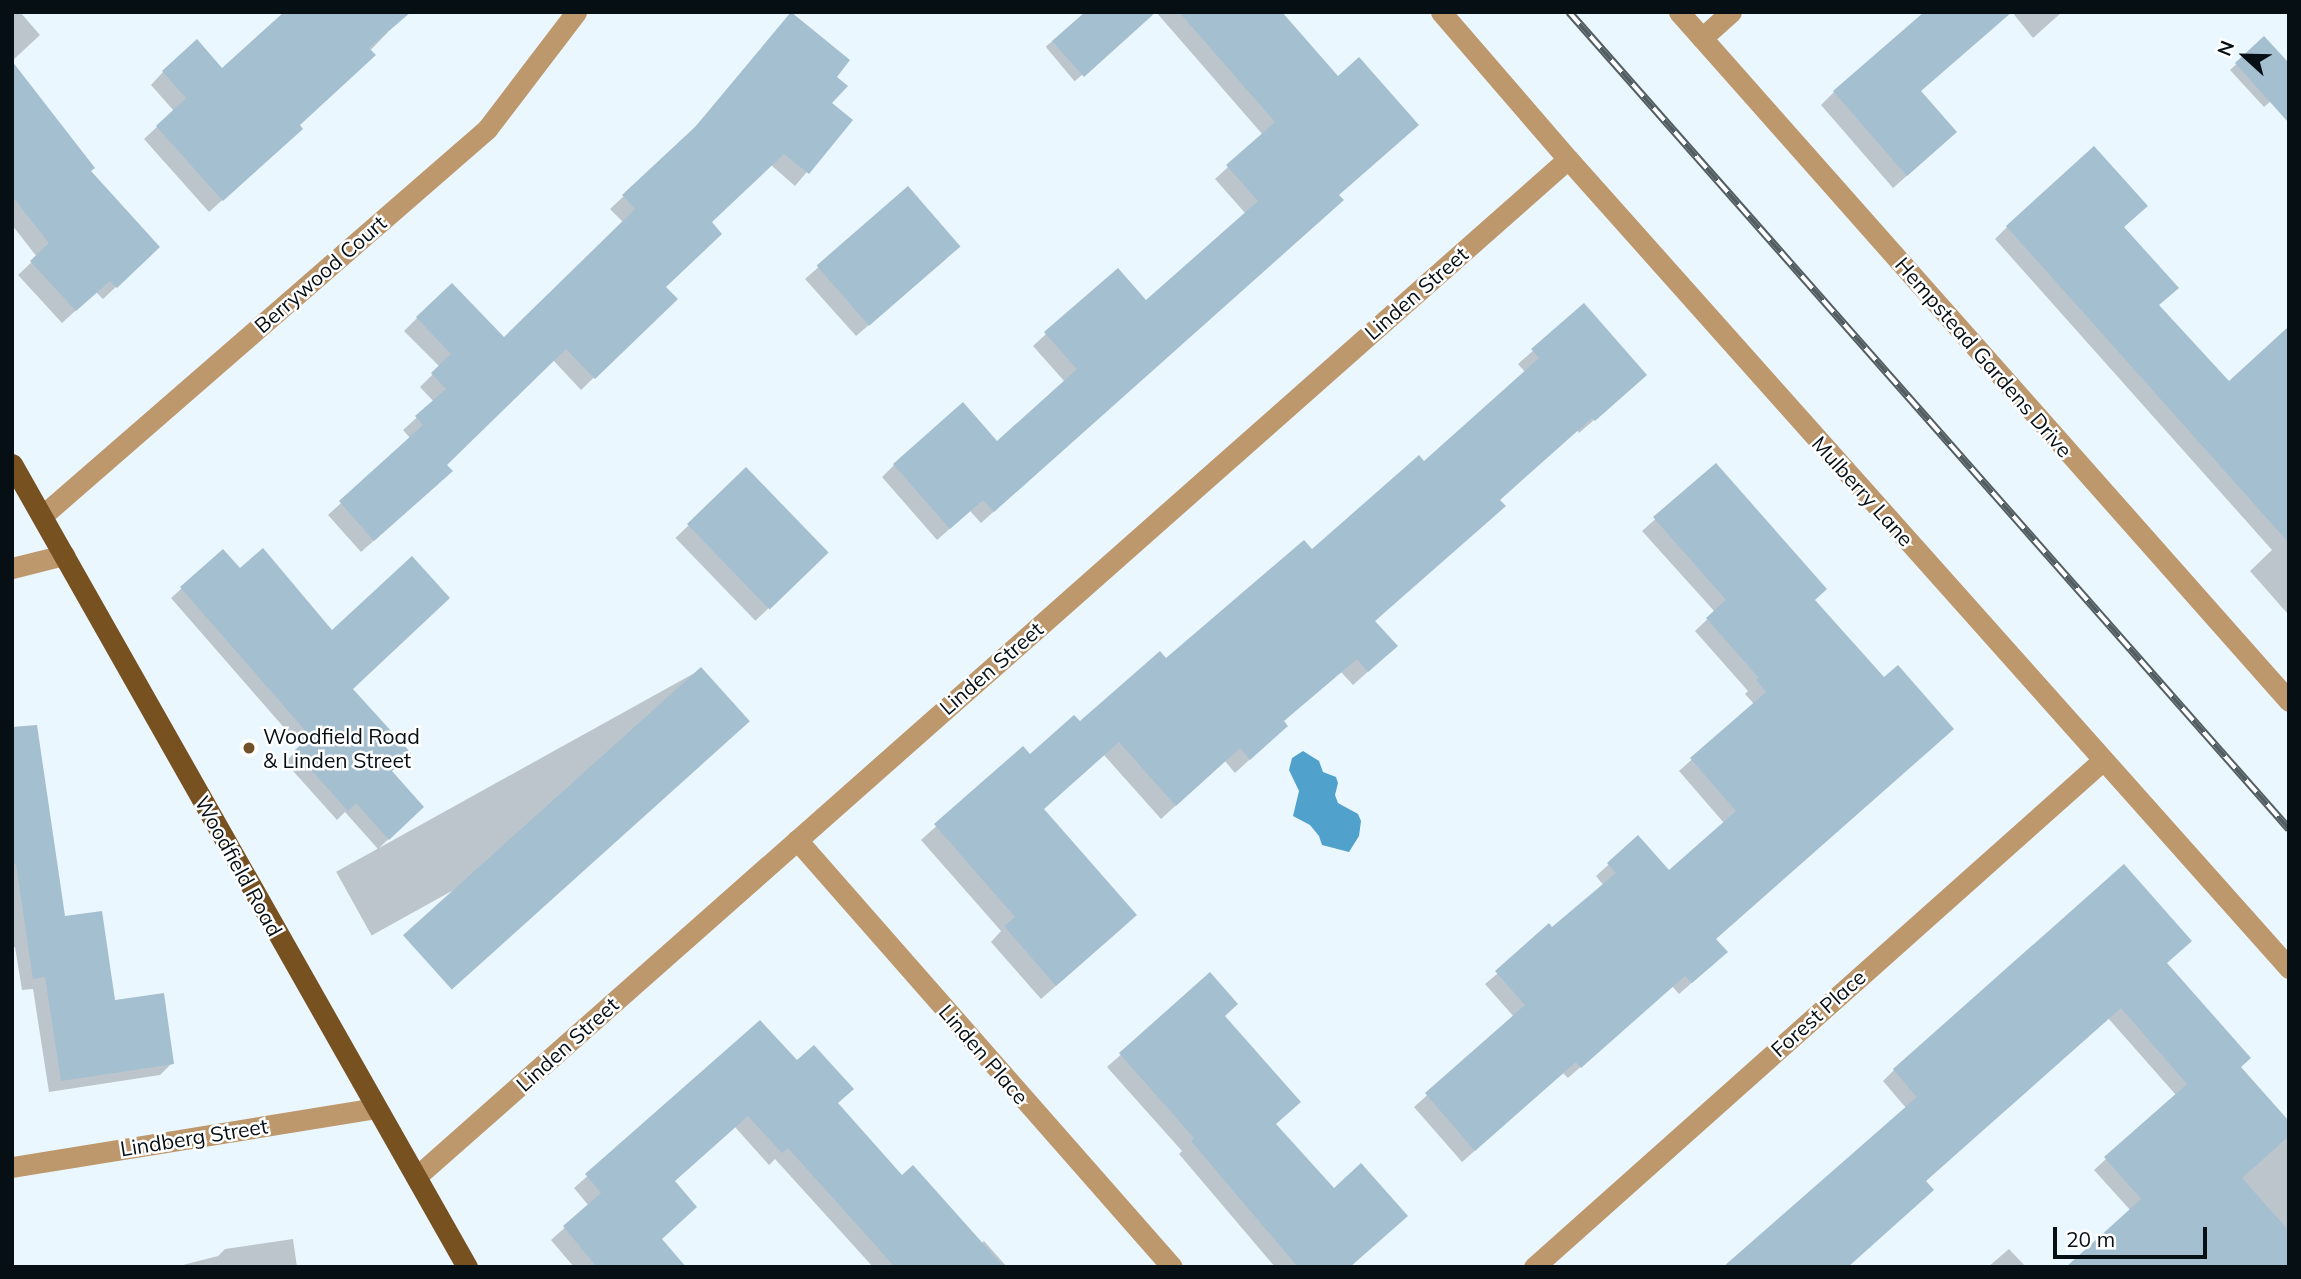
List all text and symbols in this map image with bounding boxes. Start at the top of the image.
north arrow [2210,21,2280,91]
text: N [2212,37,2239,59]
street label: Berrywood Court [249,210,391,338]
street label: Linden Street [1359,241,1473,345]
street label: Hempstead Gardens Drive [1890,252,2078,462]
street label: Mulberry Lane [1807,431,1919,551]
street label: Linden Street [934,616,1048,720]
place label: Woodfield Road & Linden Street [263,723,420,773]
marker: Woodfield Road & Linden Street [241,740,257,756]
street label: Woodfield Road [190,791,288,941]
street label: Forest Place [1766,964,1870,1062]
street label: Linden Street [511,992,623,1096]
street label: Linden Place [934,999,1034,1109]
street label: Lindberg Street [118,1113,270,1161]
scale bar [2056,1212,2210,1256]
text: 20 m [2066,1226,2115,1252]

